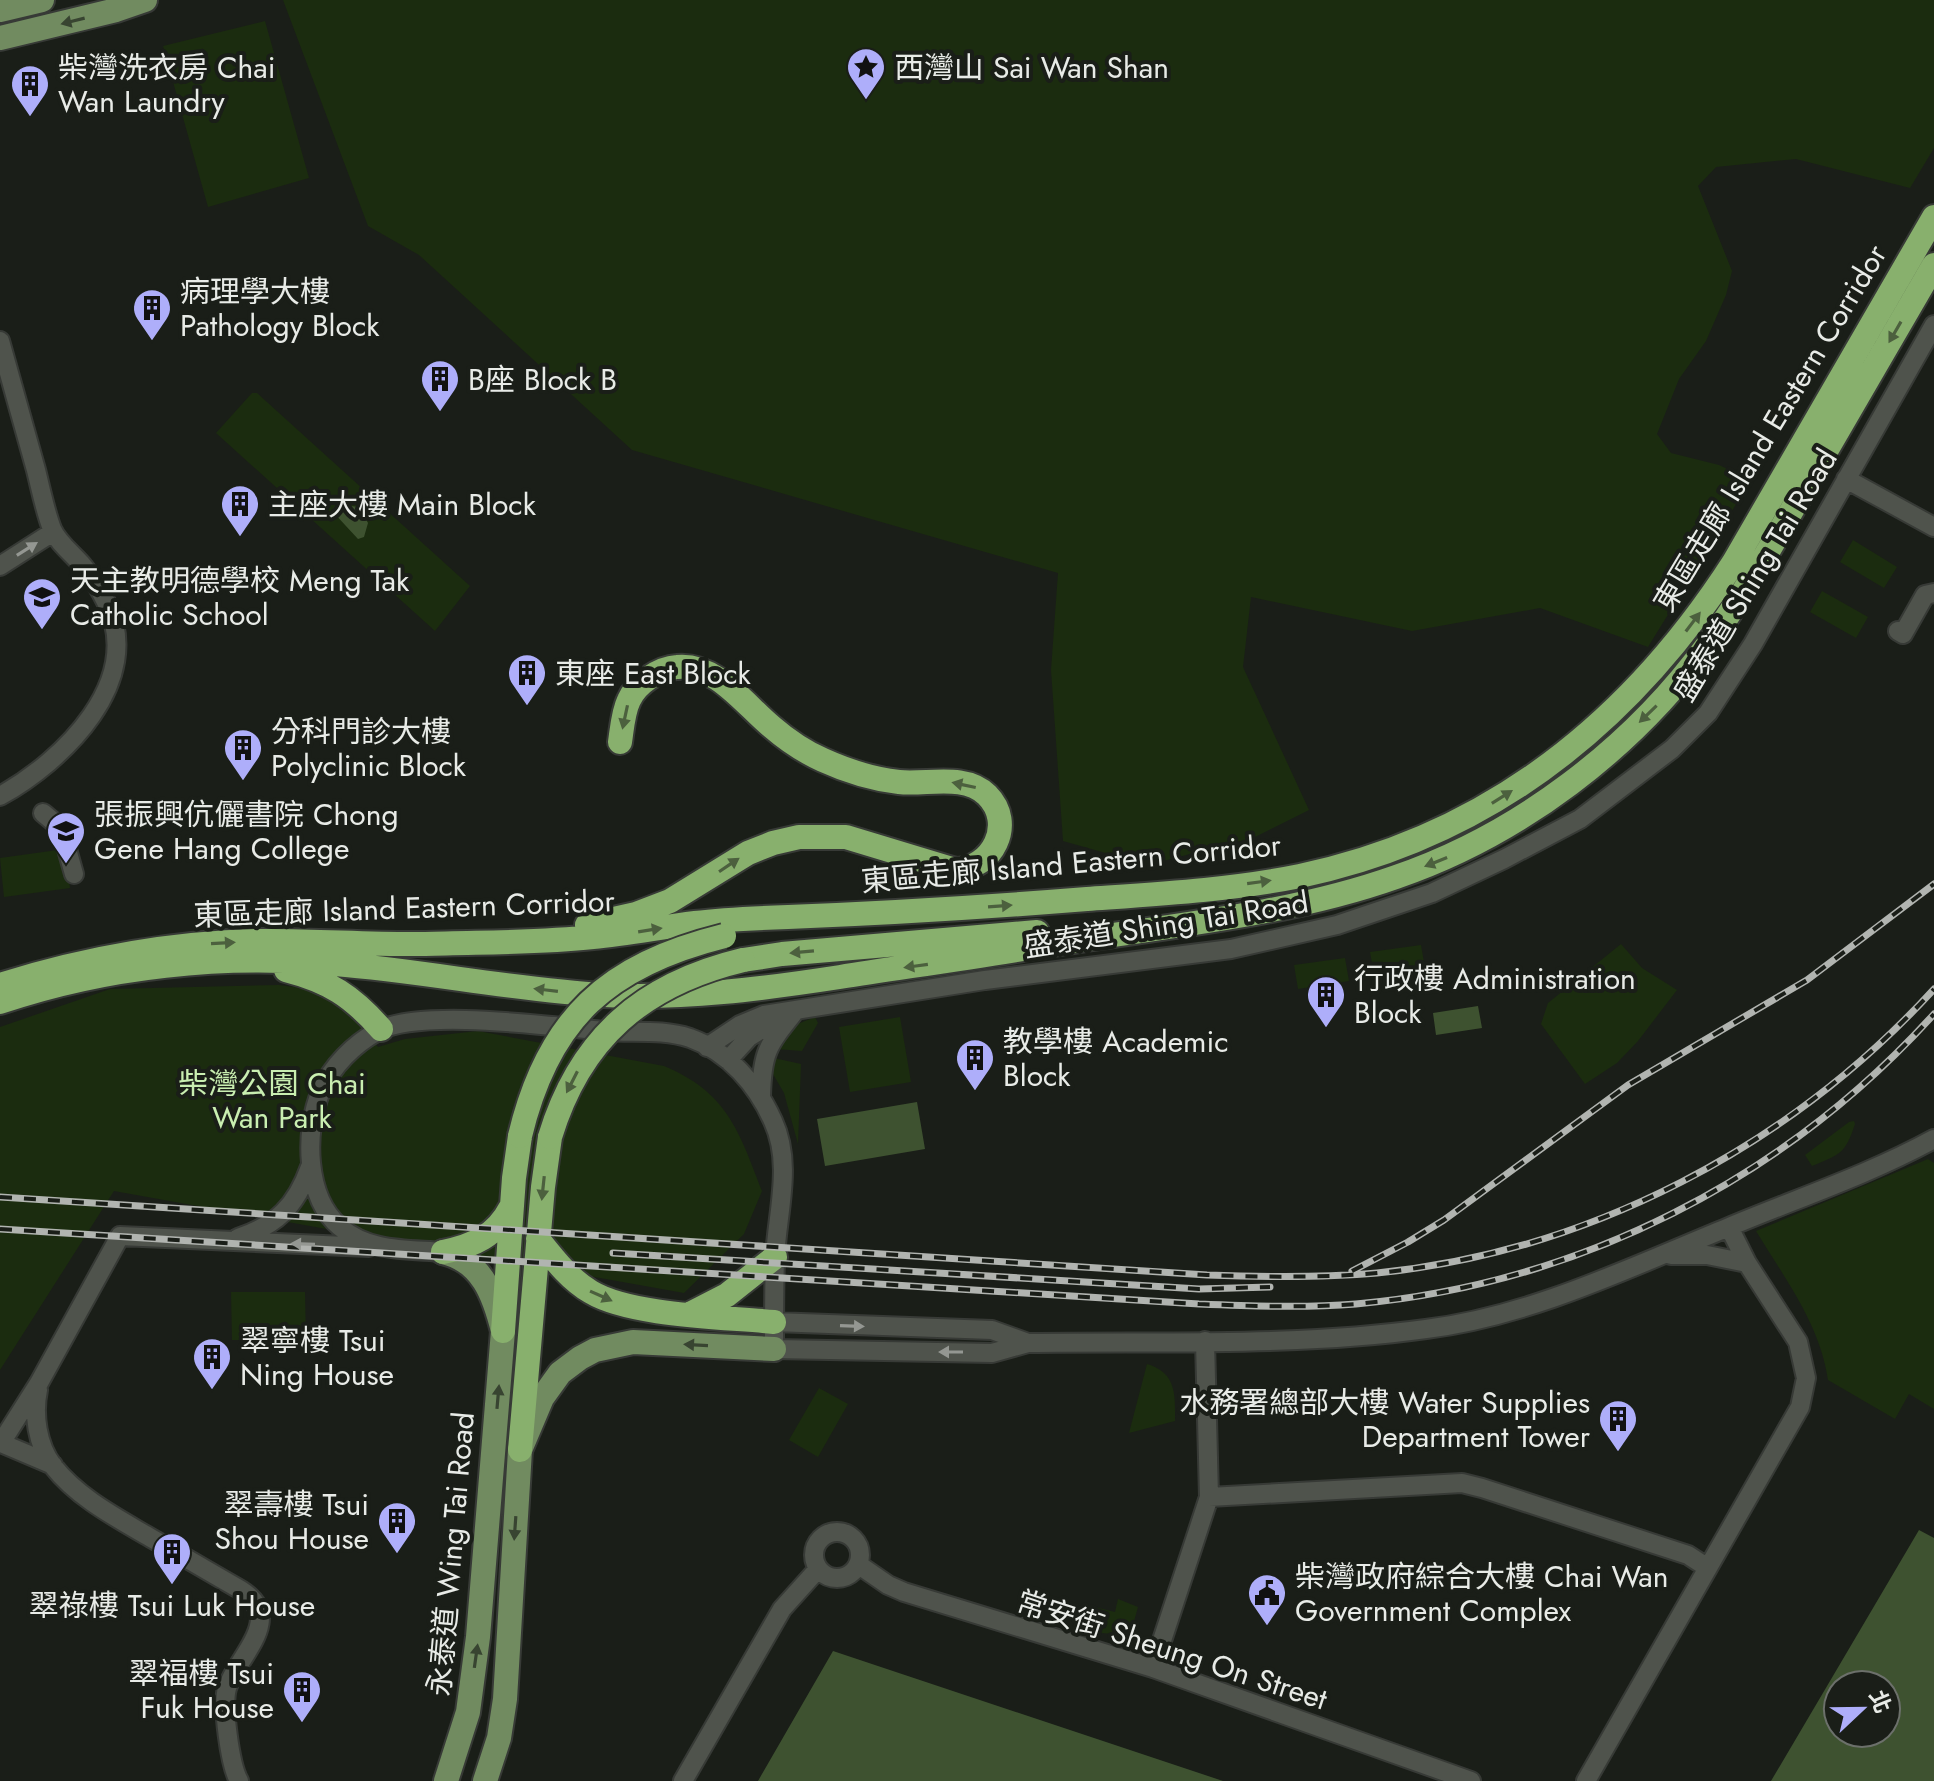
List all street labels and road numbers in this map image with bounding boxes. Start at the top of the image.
street label: 東區走廊 Island Eastern Corridor [1643,236,1897,620]
street label: 盛泰道 Shing Tai Road [1662,441,1848,709]
street label: 東區走廊 Island Eastern Corridor [859,823,1283,903]
street label: 東區走廊 Island Eastern Corridor [193,879,616,937]
street label: 盛泰道 Shing Tai Road [1021,880,1311,968]
street label: 永泰道 Wing Tai Road [417,1410,485,1698]
street label: 常安街 Sheung On Street [1011,1579,1334,1721]

